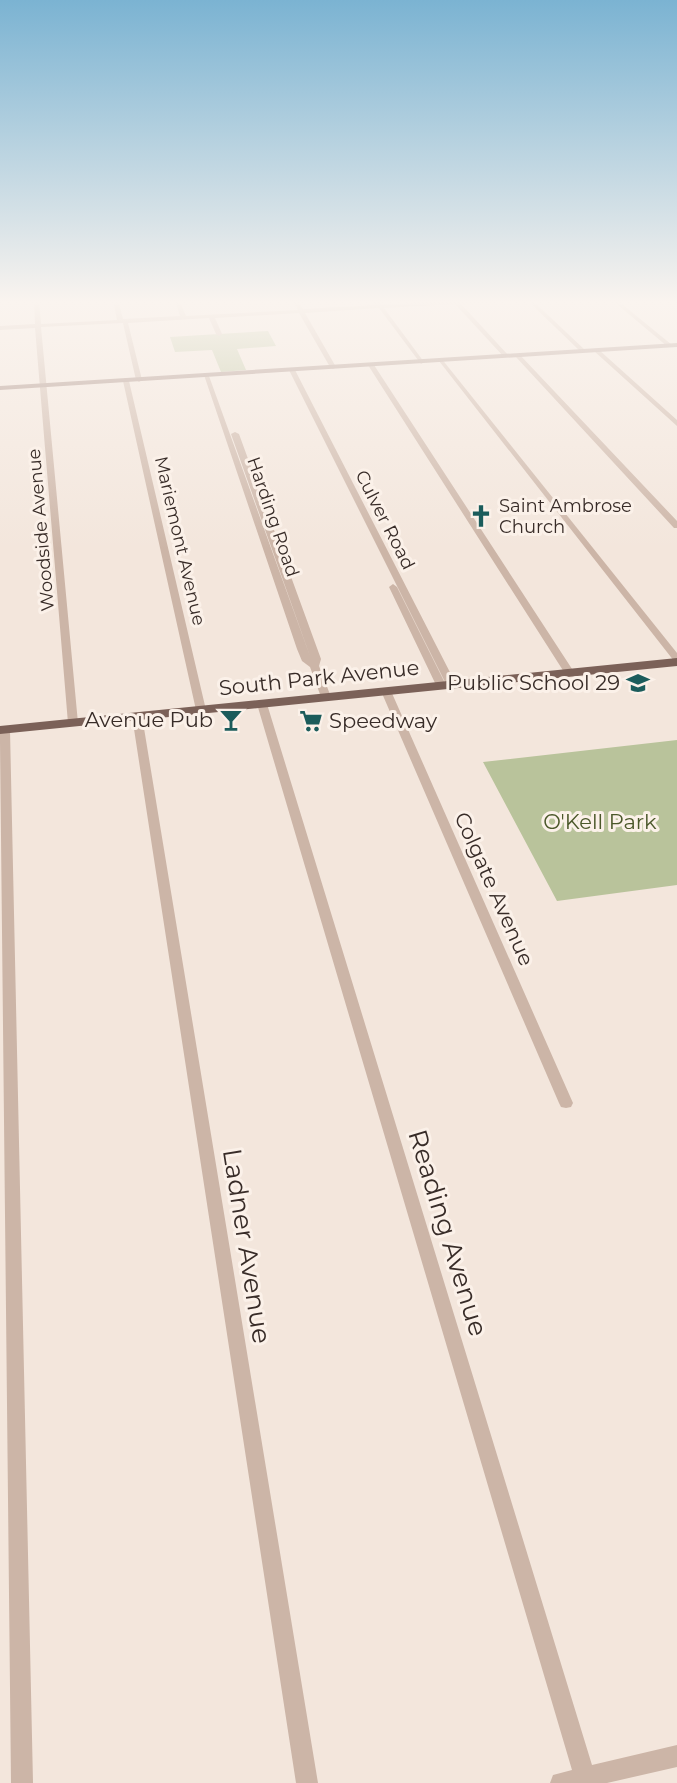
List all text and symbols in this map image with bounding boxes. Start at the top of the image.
street label: Woodside Avenue [23,448,59,612]
street label: Mariemont Avenue [150,454,210,628]
street label: Harding Road [242,454,304,580]
street label: Culver Road [351,467,419,573]
place label: Saint Ambrose Church [499,495,632,538]
church icon: Saint Ambrose Church [468,503,494,529]
street label: South Park Avenue [218,655,420,700]
place label: Public School 29 [447,670,620,695]
school or university icon: Public School 29 [625,670,651,696]
place label: Avenue Pub [85,707,213,732]
bar icon: Avenue Pub [218,707,244,733]
supermarket icon: Speedway [298,708,324,734]
place label: Speedway [329,708,438,733]
street label: Colgate Avenue [449,808,540,970]
park label: O'Kell Park [543,809,657,834]
street label: Reading Avenue [401,1126,495,1340]
street label: Ladner Avenue [216,1146,278,1346]

